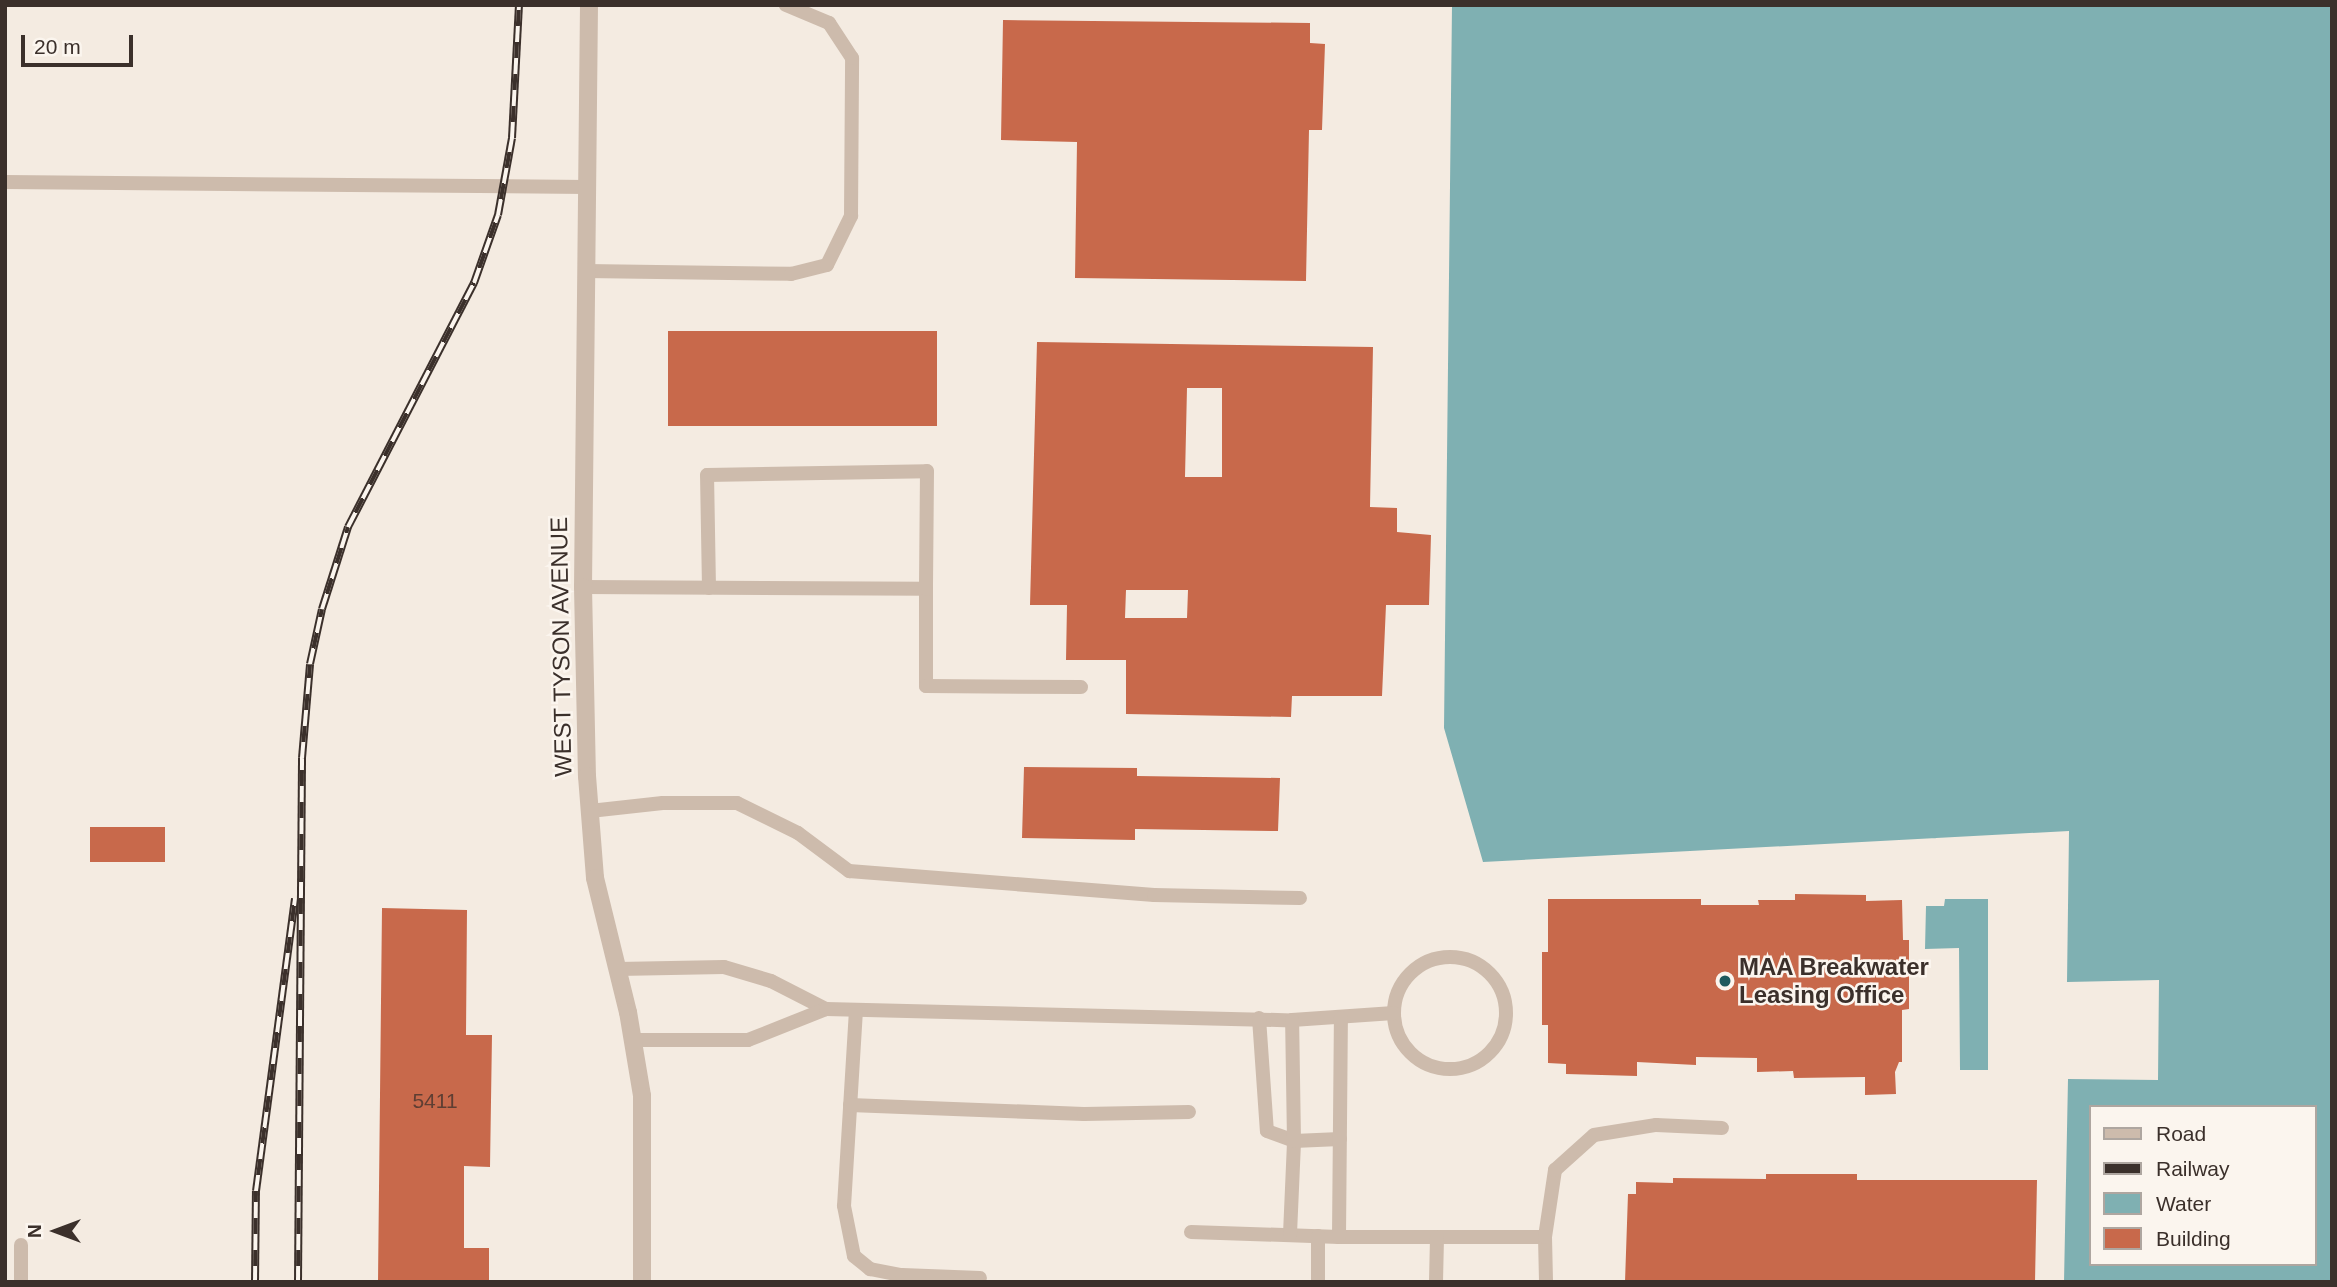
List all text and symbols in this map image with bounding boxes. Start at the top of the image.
scale bar [24,21,136,65]
text: 20 m [34,35,81,58]
street label: WEST TYSON AVENUE [544,516,578,778]
place label: MAA Breakwater Leasing Office [1739,953,1930,1009]
marker: MAA Breakwater Leasing Office [1717,973,1733,989]
house number: 5411 [412,1088,458,1114]
legend [2088,1105,2316,1266]
text: Road [2156,1122,2206,1145]
text: Railway [2156,1157,2230,1180]
text: Water [2156,1192,2211,1215]
north arrow [21,1196,91,1266]
text: N [24,1224,45,1238]
text: Building [2156,1227,2231,1250]

